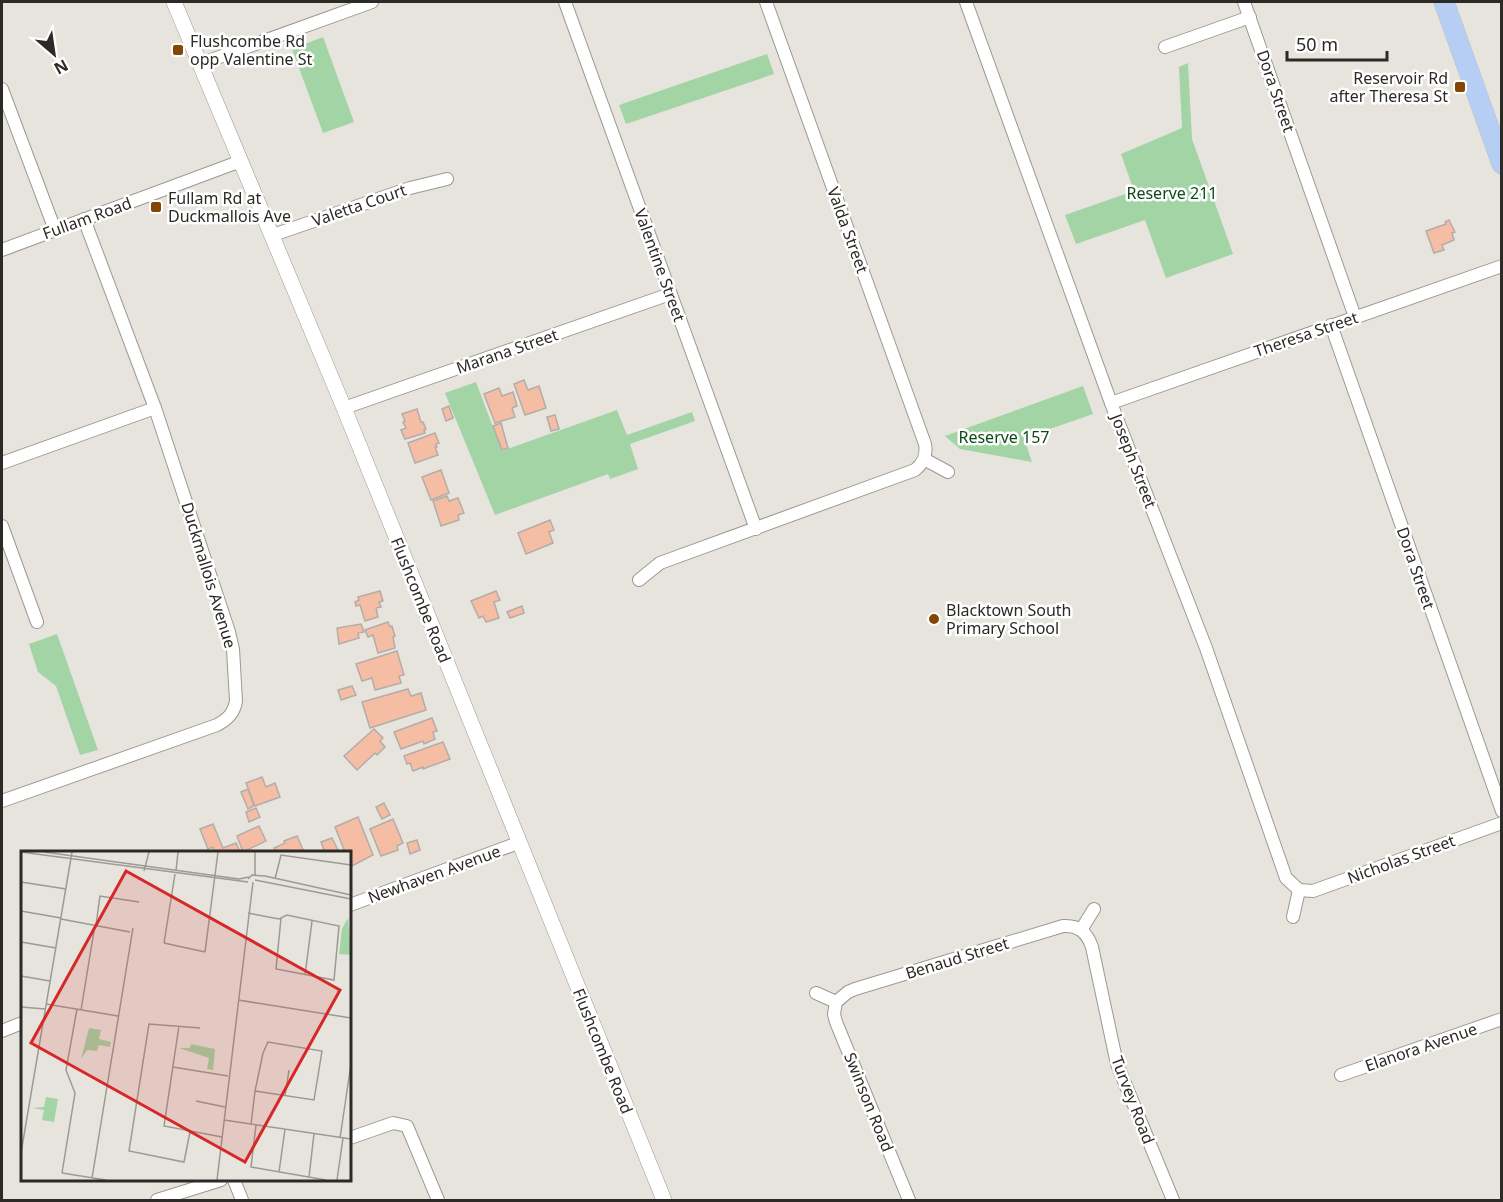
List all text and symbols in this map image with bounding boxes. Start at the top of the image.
north arrow [24,24,84,84]
scale bar [1287,24,1388,62]
place label: Flushcombe Rd opp Valentine St [190,30,313,70]
text: 50 m [1296,32,1338,56]
marker: Flushcombe Rd opp Valentine St [171,43,185,57]
street label: Dora Street [1252,47,1300,135]
text: N [50,54,72,80]
place label: Reservoir Rd after Theresa St [1329,67,1448,107]
marker: Reservoir Rd after Theresa St [1453,80,1467,94]
street label: Valetta Court [309,179,409,231]
park label: Reserve 211 [1126,182,1218,204]
street label: Valda Street [822,184,874,276]
place label: Fullam Rd at Duckmallois Ave [168,187,291,227]
street label: Fullam Road [40,192,134,244]
marker: Fullam Rd at Duckmallois Ave [149,200,163,214]
street label: Valentine Street [629,205,691,325]
street label: Theresa Street [1251,306,1361,362]
street label: Marana Street [453,323,561,379]
street label: Joseph Street [1105,409,1162,512]
park label: Reserve 157 [958,426,1050,448]
street label: Duckmallois Avenue [176,499,242,651]
street label: Dora Street [1392,524,1440,612]
street label: Flushcombe Road [386,534,456,666]
place label: Blacktown South Primary School [946,599,1072,639]
marker: Blacktown South Primary School [927,612,941,626]
street label: Nicholas Street [1344,829,1458,889]
street label: Newhaven Avenue [365,840,503,908]
inset map [21,851,351,1181]
street label: Benaud Street [903,932,1012,984]
street label: Flushcombe Road [568,985,638,1117]
street label: Elanora Avenue [1362,1018,1480,1076]
street label: Swinson Road [839,1049,899,1155]
street label: Turvey Road [1106,1053,1160,1147]

